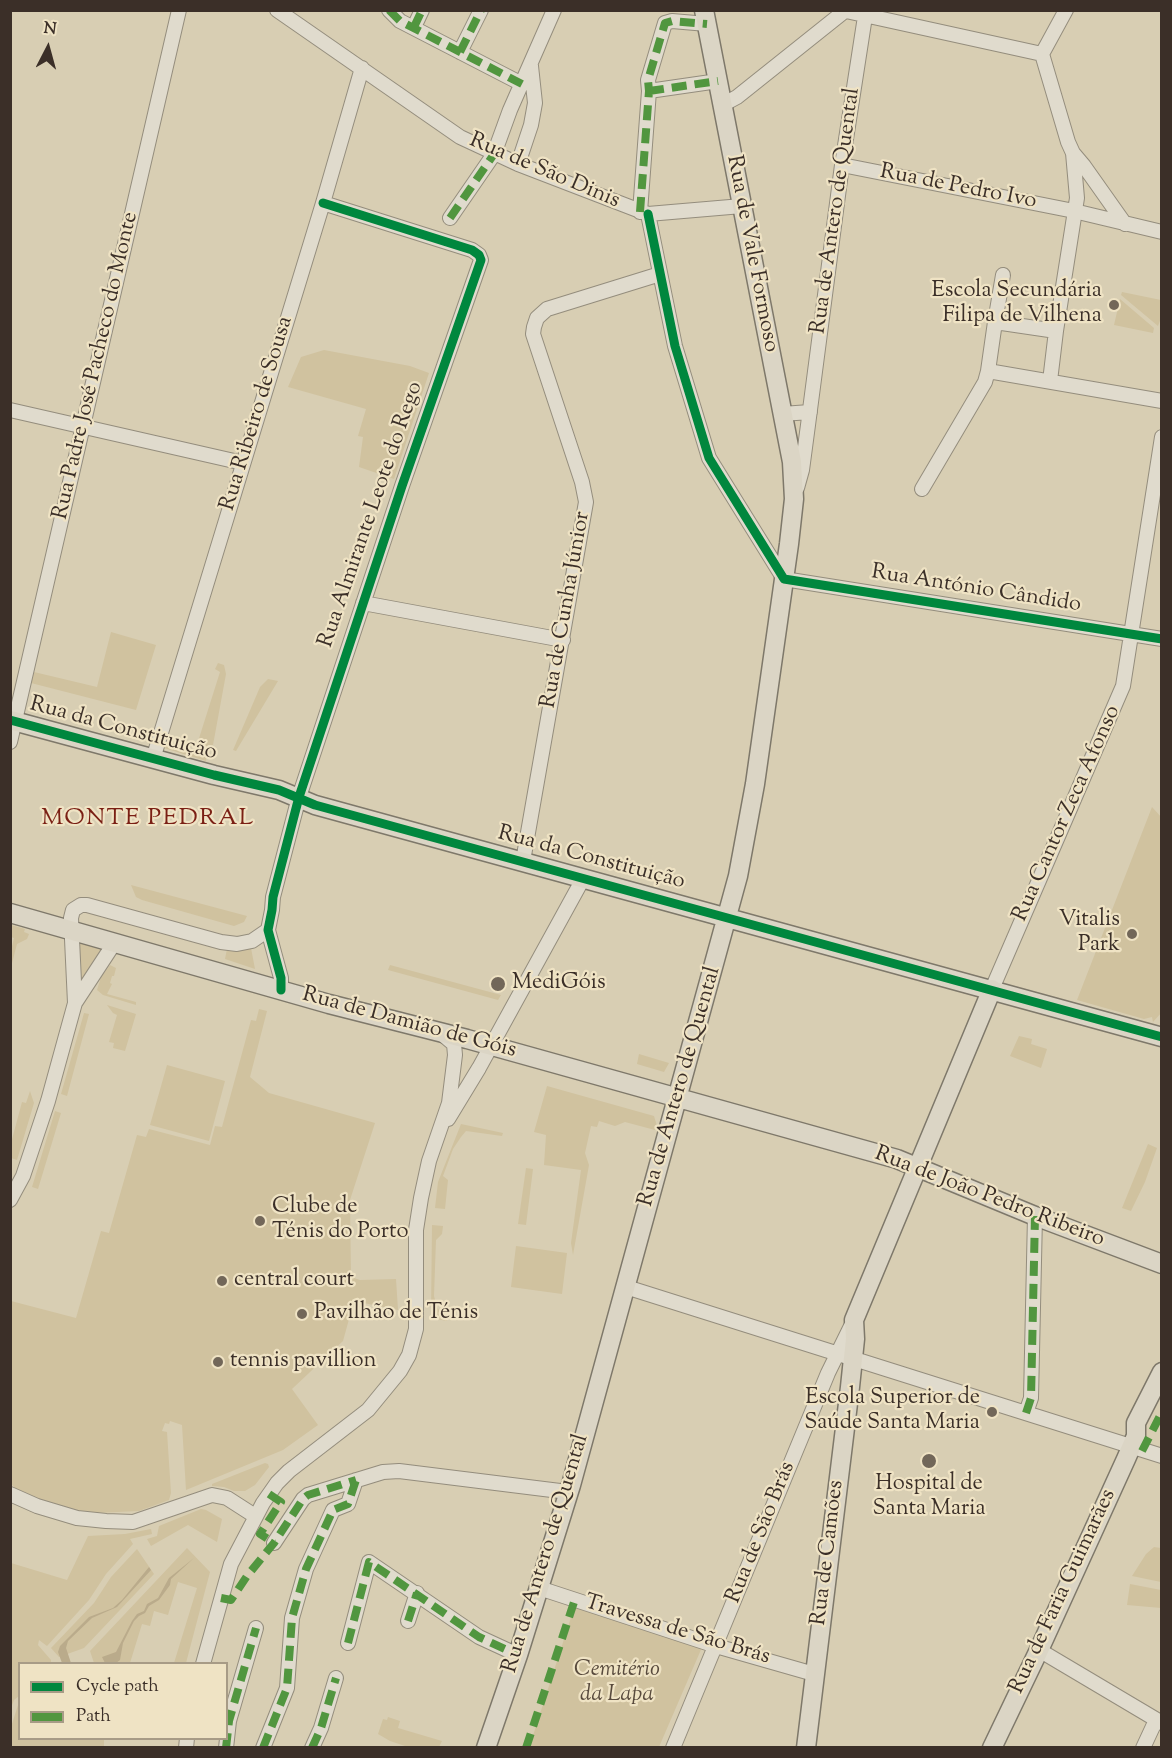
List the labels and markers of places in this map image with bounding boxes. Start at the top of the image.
place label: Escola Secundária Filipa de Vilhena [932,279,1102,330]
marker: Escola Secundária Filipa de Vilhena [1107,298,1121,312]
place label: Vitalis Park [1059,908,1120,960]
marker: Vitalis Park [1125,927,1139,941]
place label: MediGóis [512,971,606,997]
marker: MediGóis [489,975,507,993]
place label: Clube de Ténis do Porto [272,1195,409,1246]
marker: Clube de Ténis do Porto [253,1214,267,1228]
place label: central court [234,1268,354,1294]
marker: central court [215,1274,229,1288]
place label: Pavilhão de Ténis [314,1301,478,1327]
marker: Pavilhão de Ténis [295,1307,309,1321]
place label: tennis pavillion [230,1349,377,1375]
marker: tennis pavillion [211,1355,225,1369]
place label: Escola Superior de Saúde Santa Maria [804,1386,980,1438]
marker: Escola Superior de Saúde Santa Maria [985,1405,999,1419]
marker: Hospital de Santa Maria [920,1452,938,1470]
place label: Hospital de Santa Maria [872,1472,986,1524]

